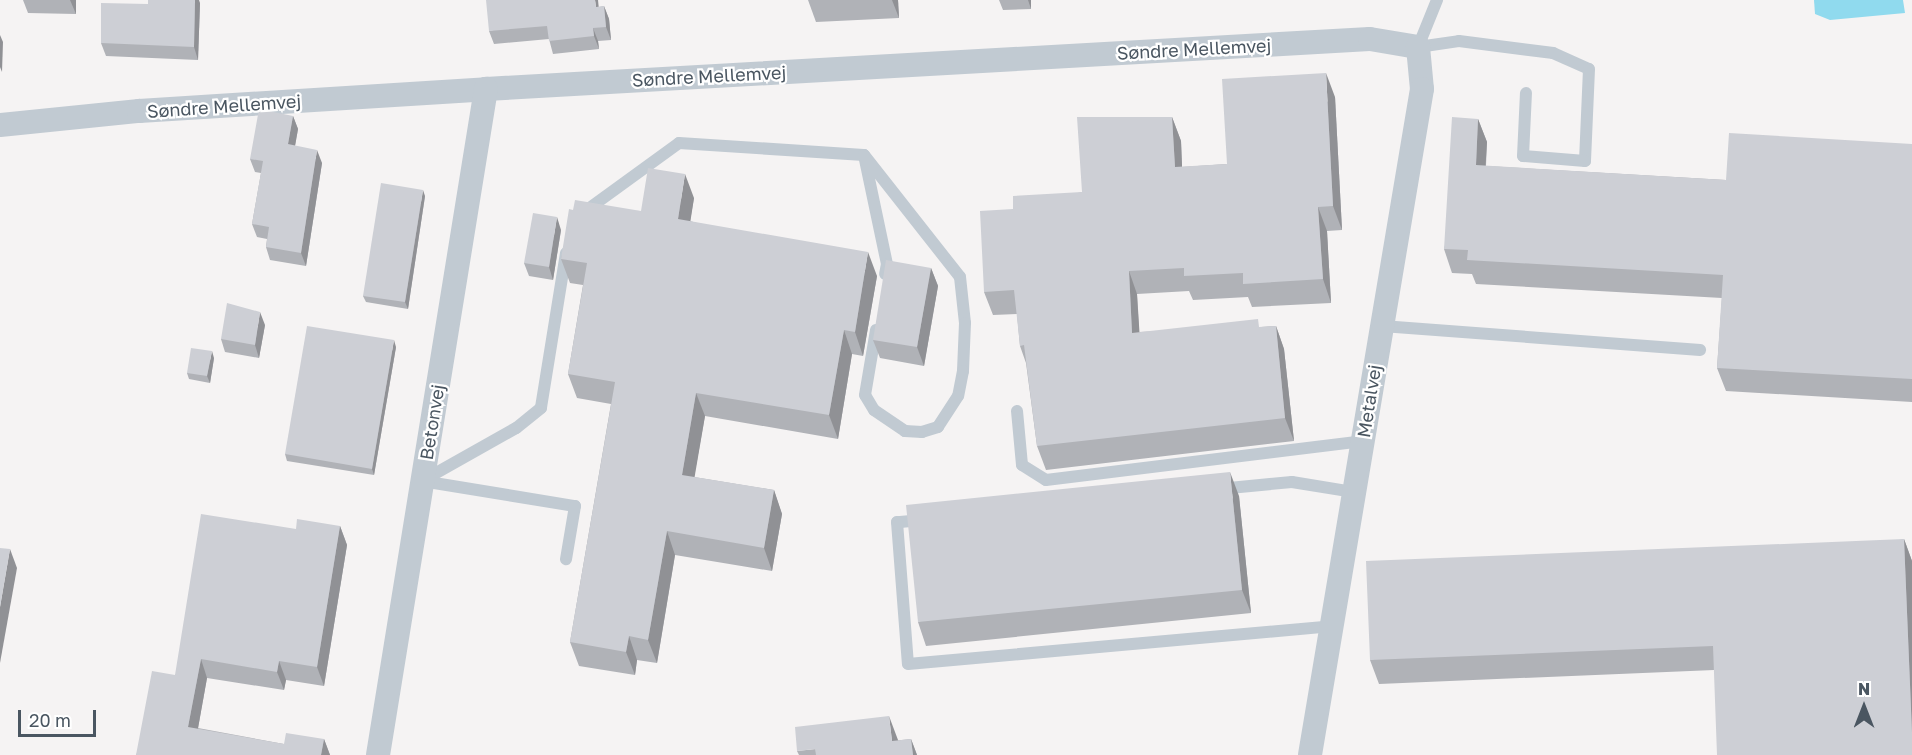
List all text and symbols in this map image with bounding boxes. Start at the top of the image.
street label: Søndre Mellemvej [1116,34,1272,64]
street label: Søndre Mellemvej [631,61,787,91]
street label: Søndre Mellemvej [146,90,302,122]
street label: Metalvej [1353,363,1385,439]
street label: Betonvej [415,383,449,461]
north arrow [1834,677,1894,737]
text: N [1858,679,1870,699]
scale bar [21,698,99,736]
text: 20 m [29,709,71,731]

